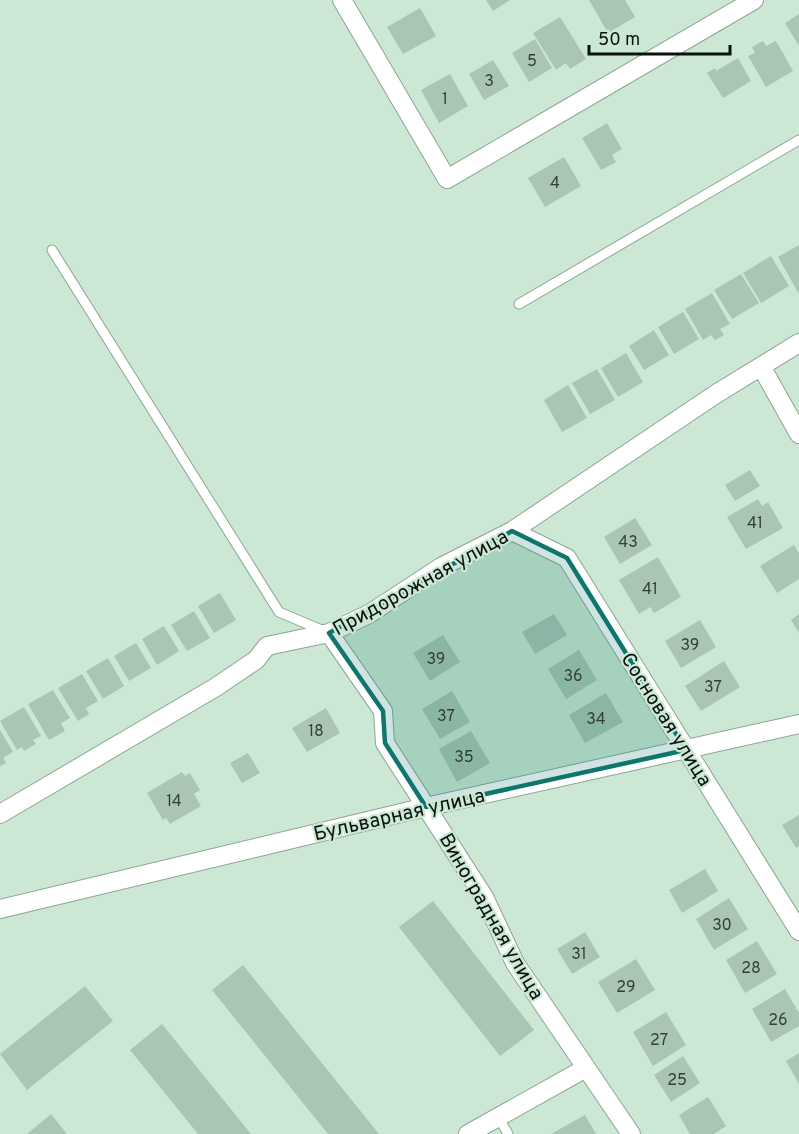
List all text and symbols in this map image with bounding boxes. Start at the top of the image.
scale bar [589,18,730,56]
text: 50 m [598,29,640,52]
house number: 5 [527,52,537,72]
house number: 3 [484,72,494,92]
house number: 1 [442,90,448,110]
house number: 4 [550,174,560,194]
house number: 41 [747,514,763,534]
street label: Придорожная улица [328,525,513,643]
house number: 43 [618,533,638,553]
house number: 41 [642,580,658,600]
house number: 39 [681,636,699,656]
street label: Сосновая улица [614,648,717,792]
house number: 39 [427,650,445,670]
house number: 36 [563,667,583,687]
house number: 37 [704,678,722,698]
house number: 37 [437,707,455,727]
house number: 34 [586,710,606,730]
house number: 18 [308,722,324,742]
house number: 35 [454,748,474,768]
street label: Бульварная улица [311,784,488,848]
house number: 14 [166,792,182,812]
street label: Виноградная улица [432,829,549,1005]
house number: 30 [712,916,732,936]
house number: 31 [571,945,587,965]
house number: 28 [741,959,761,979]
house number: 29 [616,978,636,998]
house number: 26 [768,1011,788,1031]
house number: 27 [650,1031,668,1051]
house number: 25 [667,1071,687,1091]

